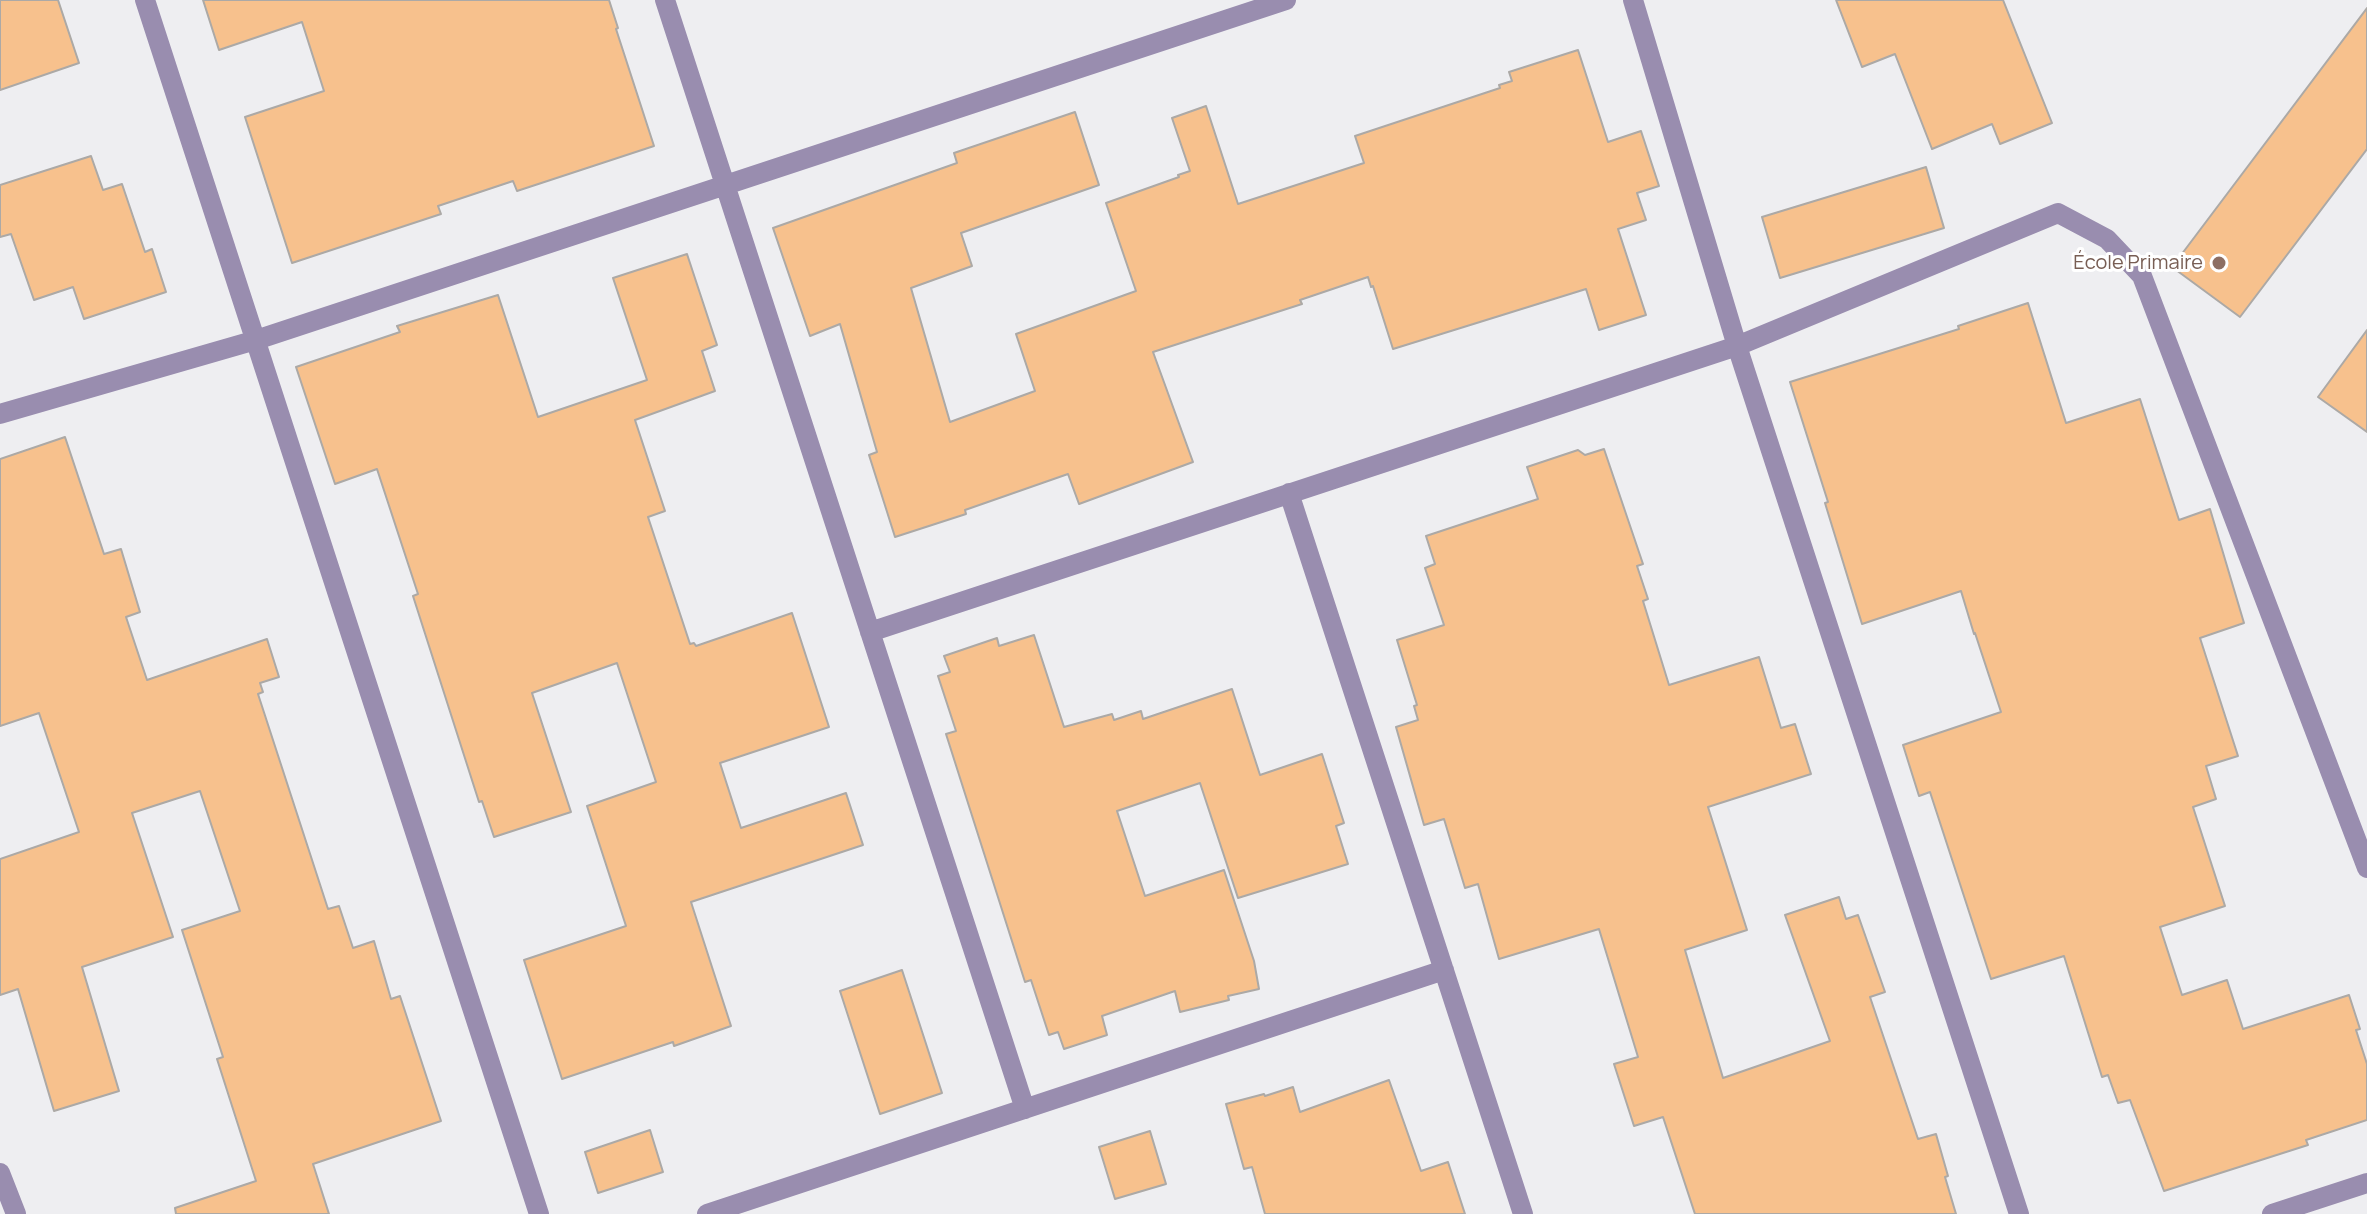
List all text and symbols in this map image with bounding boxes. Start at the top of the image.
place label: École Primaire [2073,251,2203,275]
marker: École Primaire [2210,254,2228,272]

